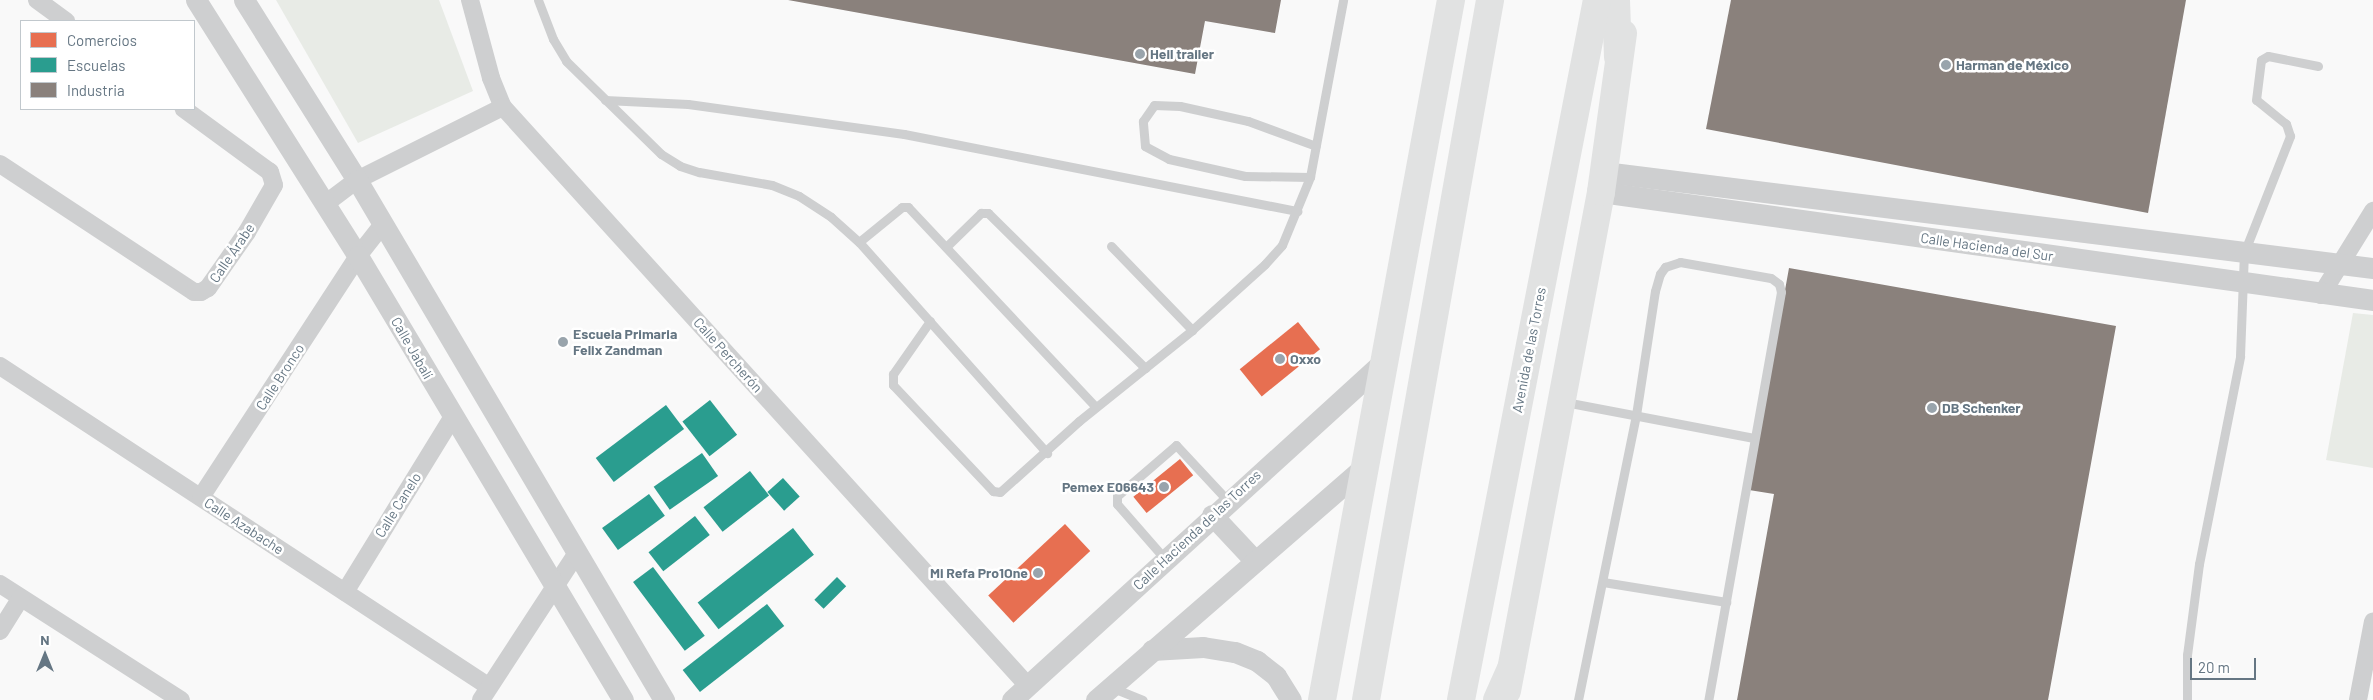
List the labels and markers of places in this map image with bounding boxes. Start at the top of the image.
place label: Heil trailer [1150,46,1214,62]
marker: Heil trailer [1134,48,1146,60]
place label: Harman de México [1956,57,2069,73]
marker: Harman de México [1940,59,1952,71]
place label: Escuela Primaria Felix Zandman [573,326,677,358]
marker: Escuela Primaria Felix Zandman [557,336,569,348]
place label: Oxxo [1290,351,1321,367]
marker: Oxxo [1274,353,1286,365]
place label: DB Schenker [1942,400,2021,416]
marker: DB Schenker [1926,402,1938,414]
place label: Pemex E06643 [1062,479,1154,495]
marker: Pemex E06643 [1158,481,1170,493]
place label: Mi Refa Pro1One [930,565,1028,581]
marker: Mi Refa Pro1One [1032,567,1044,579]

